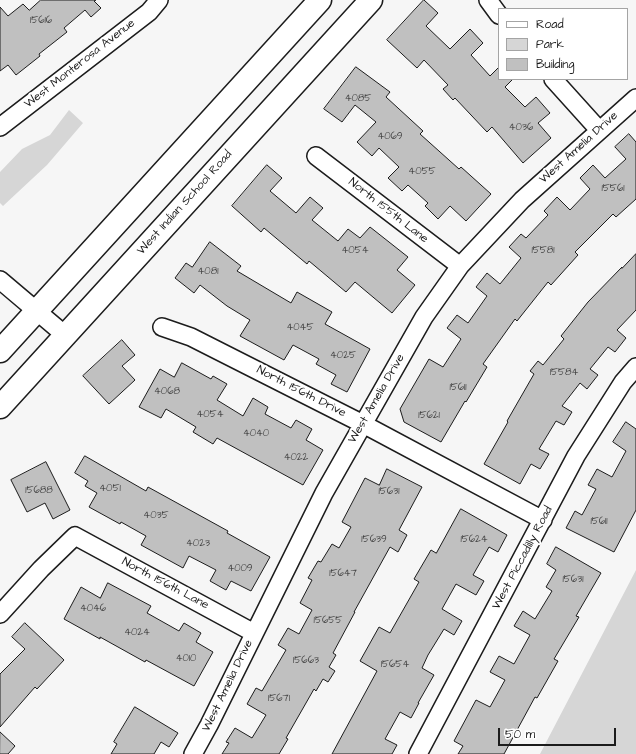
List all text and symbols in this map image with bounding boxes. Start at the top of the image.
legend [498,8,628,80]
house number: 15616 [30,15,52,27]
street label: West Monterosa Avenue [22,16,138,112]
text: Road [536,16,564,33]
text: Park [536,36,564,53]
text: Building [536,56,574,73]
house number: 4085 [345,93,371,105]
street label: West Amelia Drive [537,109,621,187]
house number: 4036 [509,122,533,134]
house number: 4069 [377,131,403,143]
street label: West Indian School Road [134,148,236,258]
house number: 4055 [408,166,436,178]
street label: North 155th Lane [345,175,431,247]
house number: 15561 [602,183,624,195]
house number: 4054 [341,245,369,257]
house number: 15581 [531,245,555,257]
house number: 4081 [198,266,218,278]
house number: 4045 [286,322,314,334]
house number: 4025 [330,350,356,362]
street label: West Amelia Drive [346,352,408,446]
street label: North 156th Drive [254,363,348,421]
house number: 15584 [550,367,578,379]
house number: 15611 [449,382,467,394]
house number: 4068 [154,386,180,398]
house number: 4054 [196,409,224,421]
house number: 15621 [418,410,440,422]
house number: 4040 [243,428,269,440]
house number: 4022 [284,452,308,464]
house number: 4051 [99,483,121,495]
house number: 15688 [25,485,53,497]
house number: 15631 [379,486,399,498]
street label: West Piccadilly Road [490,504,556,612]
house number: 4035 [143,510,169,522]
house number: 15611 [590,516,608,528]
house number: 15639 [361,534,387,546]
house number: 15624 [460,534,488,546]
house number: 4023 [186,538,210,550]
street label: North 156th Lane [119,555,211,613]
house number: 4009 [227,563,253,575]
house number: 15647 [329,568,357,580]
house number: 15631 [563,574,583,586]
house number: 4046 [80,603,106,615]
house number: 15655 [314,615,342,627]
house number: 4024 [124,627,150,639]
street label: West Amelia Drive [199,638,257,734]
house number: 4010 [176,653,196,665]
house number: 15663 [293,655,319,667]
house number: 15654 [381,659,409,671]
house number: 15671 [268,693,290,705]
scale bar [500,720,618,746]
text: 50 m [505,726,535,743]

